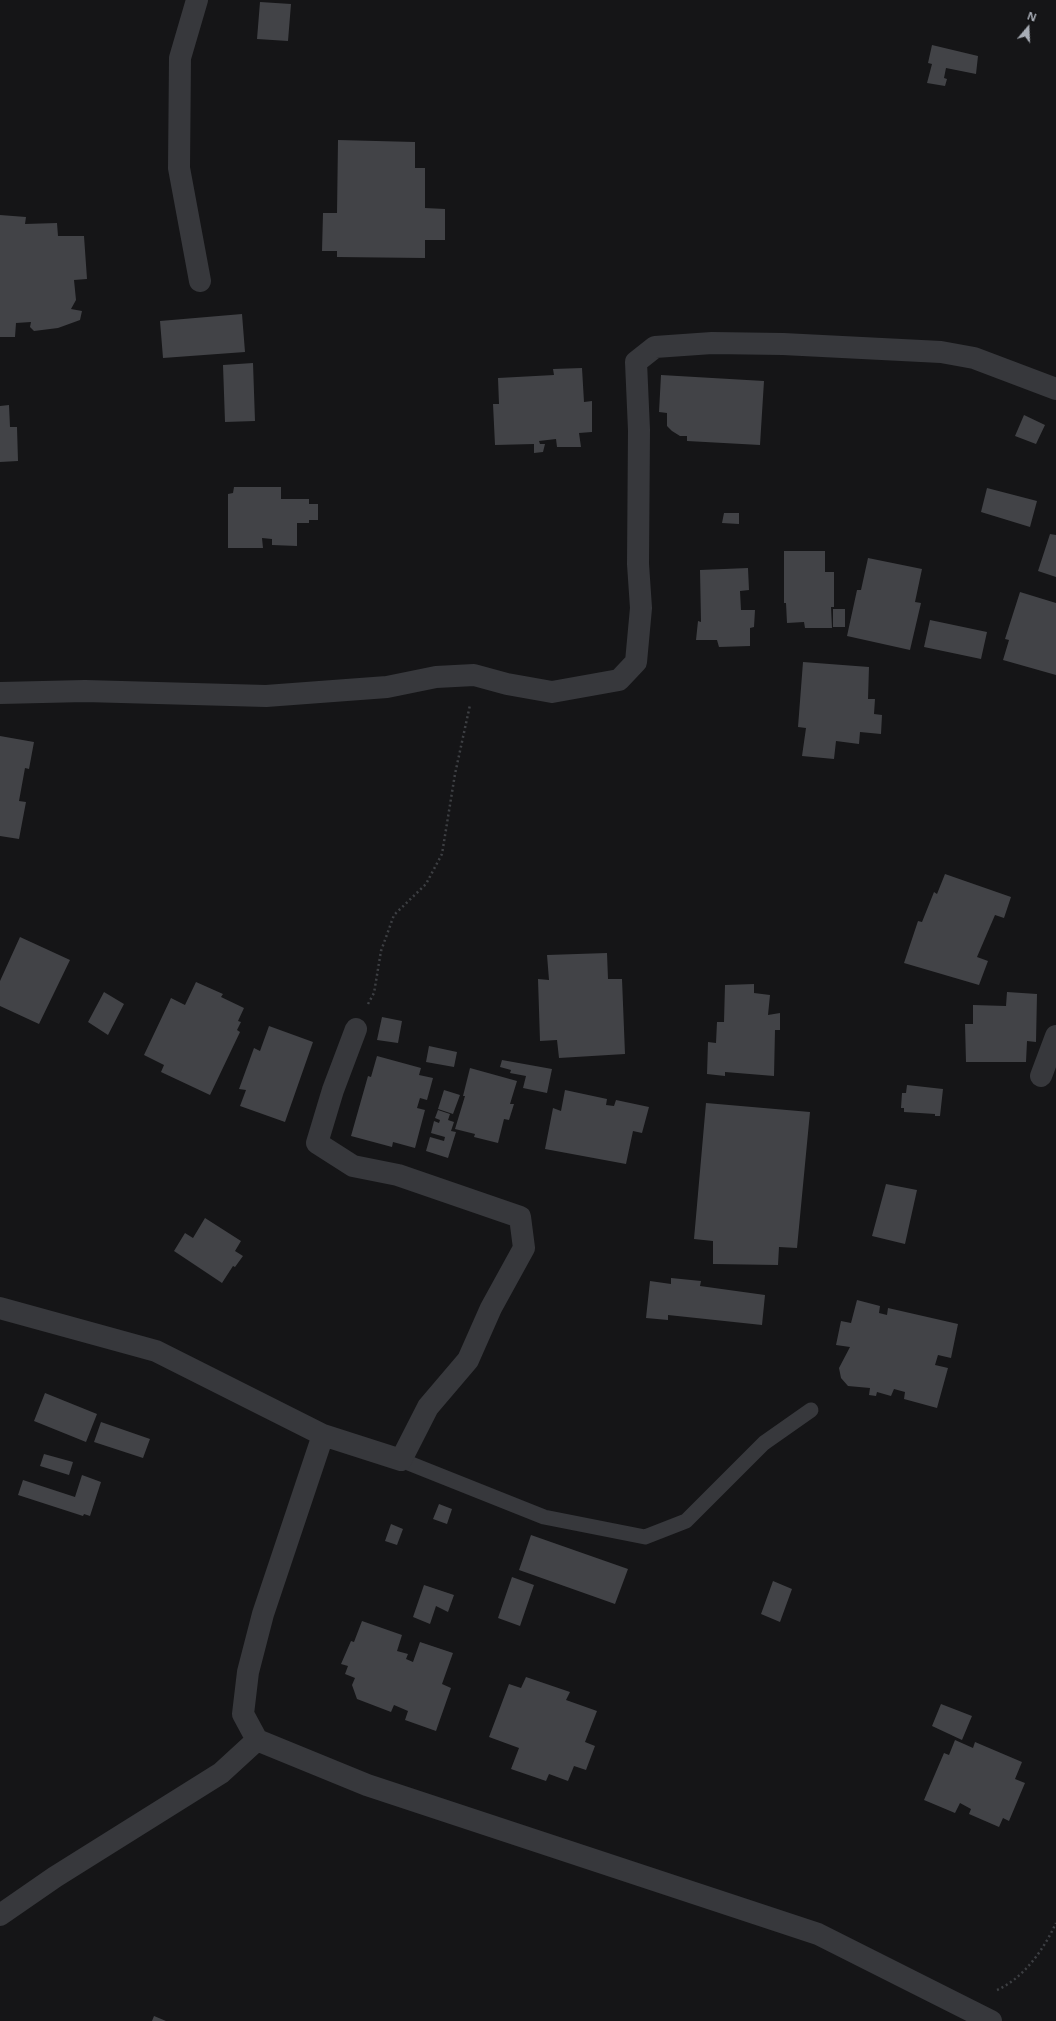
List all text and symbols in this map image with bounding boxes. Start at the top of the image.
north arrow [1008,8,1048,48]
text: N [1025,8,1039,25]

